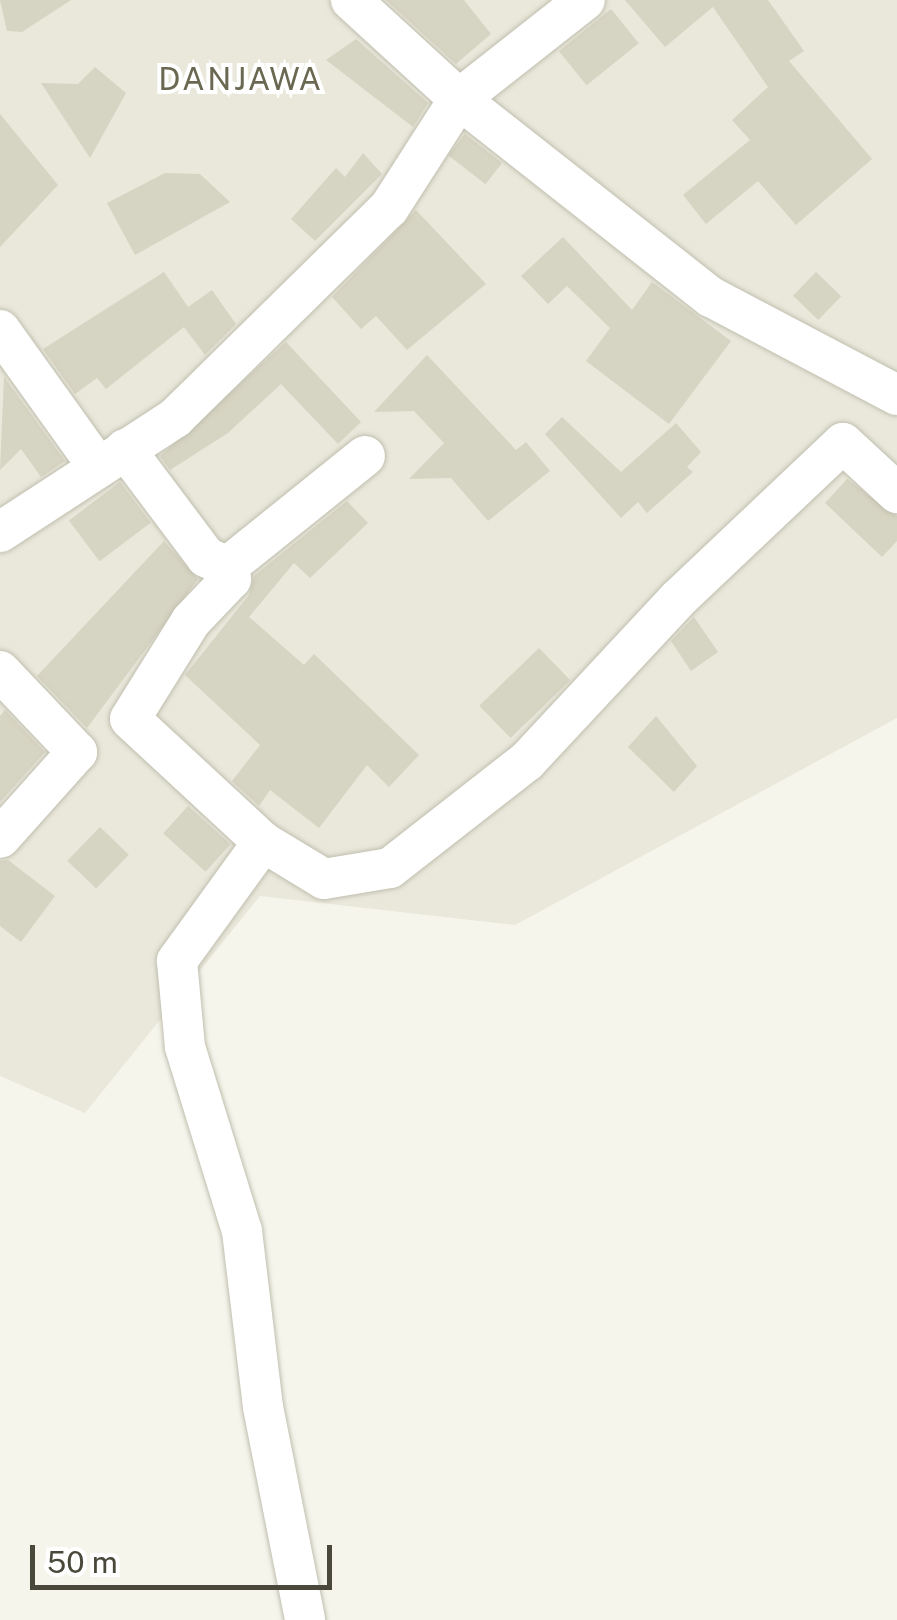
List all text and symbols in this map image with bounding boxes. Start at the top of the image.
district label: DANJAWA [158,60,324,98]
scale bar [35,1525,338,1587]
text: 50 m [47,1544,118,1580]

